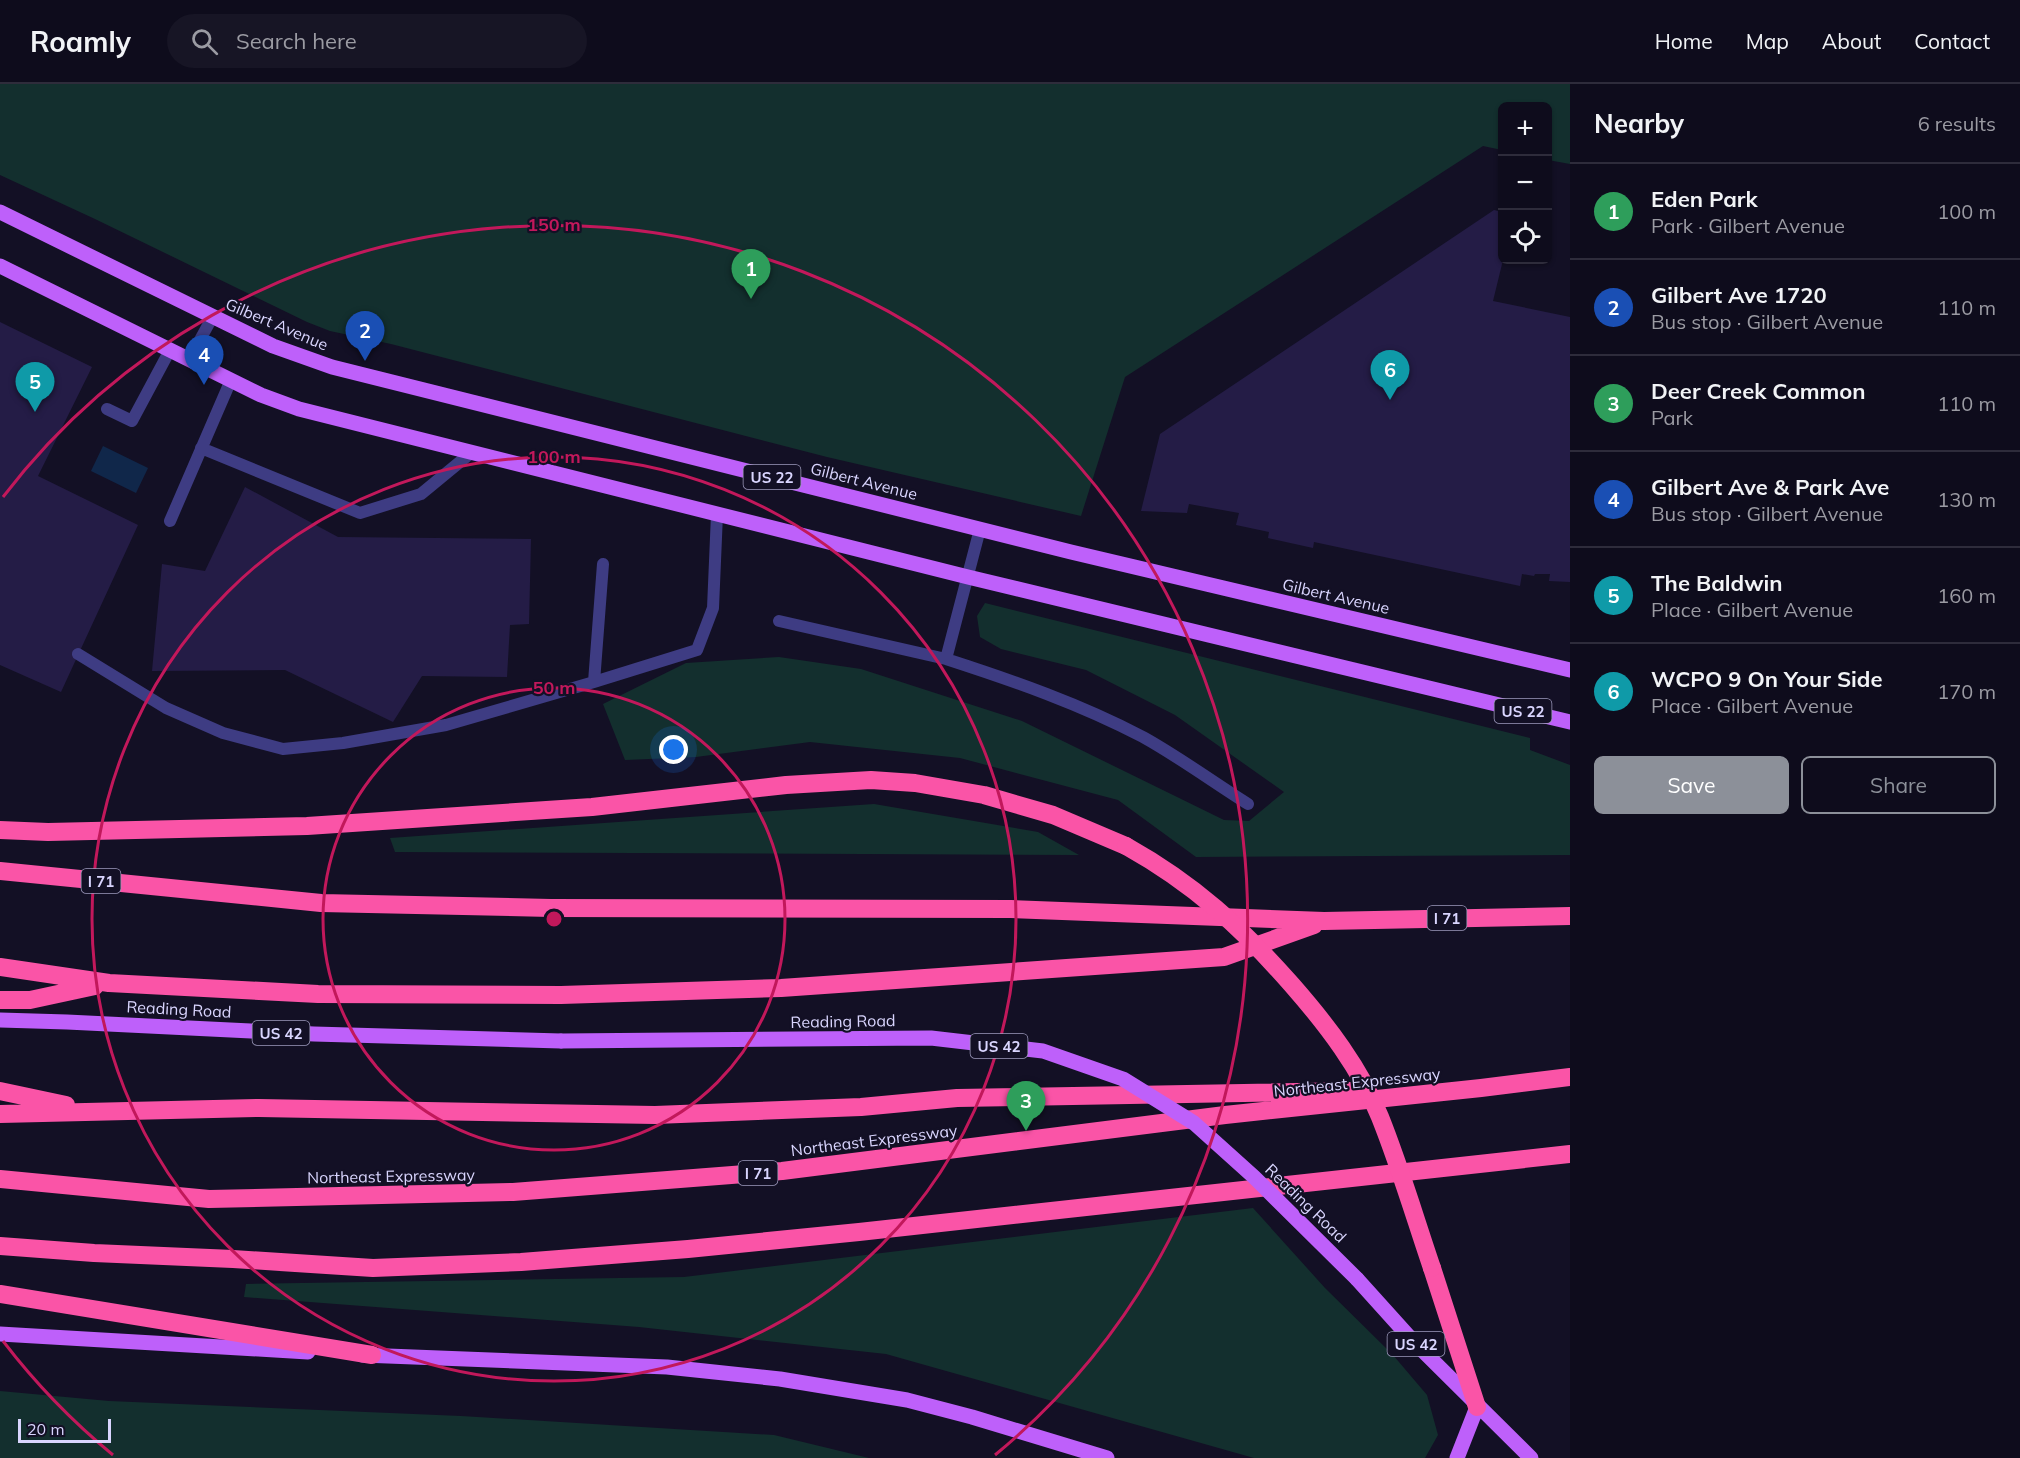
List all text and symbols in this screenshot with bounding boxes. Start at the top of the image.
search box [167,14,587,68]
text: Roamly [30,24,131,59]
icon: search [188,25,221,58]
text: Search here [236,27,357,55]
text: Home [1655,28,1713,54]
text: Map [1746,28,1789,54]
text: About [1822,28,1881,54]
text: Contact [1914,28,1990,54]
map controls [1498,102,1552,264]
button: + [1498,102,1552,156]
text: Nearby [1594,107,1684,140]
text: 6 results [1918,111,1996,136]
button: − [1498,156,1552,210]
text: Eden Park [1651,185,1758,213]
text: 1 [1608,199,1620,224]
text: 100 m [1937,199,1996,224]
button: locate [1498,210,1552,264]
text: 150 m [527,213,581,236]
text: Park · Gilbert Avenue [1651,213,1845,238]
pin: 1 [732,250,771,299]
text: Gilbert Ave 1720 [1651,281,1827,309]
street label: Gilbert Avenue [223,293,331,355]
text: 2 [1608,295,1620,320]
text: 110 m [1937,295,1996,320]
text: Bus stop · Gilbert Avenue [1651,309,1883,334]
pin: 2 [346,312,385,361]
pin: 4 [184,336,224,385]
pin: 6 [1370,350,1410,400]
pin: 5 [15,362,54,412]
text: Deer Creek Common [1651,377,1866,405]
text: 3 [1608,391,1620,416]
text: 110 m [1937,391,1996,416]
text: Park [1651,405,1693,430]
text: 100 m [527,445,581,468]
street label: Gilbert Avenue [809,458,919,504]
road number: US 22 [744,465,800,489]
text: Gilbert Ave & Park Ave [1651,473,1889,501]
text: 4 [1608,487,1620,512]
text: 130 m [1937,487,1996,512]
text: Bus stop · Gilbert Avenue [1651,501,1883,526]
text: The Baldwin [1651,569,1783,597]
street label: Gilbert Avenue [1280,574,1392,618]
text: 5 [1608,583,1620,608]
text: 160 m [1937,583,1996,608]
text: Place · Gilbert Avenue [1651,597,1853,622]
text: WCPO 9 On Your Side [1651,665,1883,693]
text: 50 m [533,676,575,699]
text: 6 [1608,679,1620,704]
text: 170 m [1937,679,1996,704]
text: Place · Gilbert Avenue [1651,693,1853,718]
road number: US 22 [1494,699,1552,723]
your location [659,735,688,764]
button: Save [1594,756,1789,814]
button: Share [1801,756,1996,814]
road number: I 71 [82,869,120,893]
road number: I 71 [1428,906,1466,930]
centre of rings [544,909,564,929]
street label: Reading Road [126,996,232,1022]
street label: Reading Road [790,1010,896,1032]
road number: US 42 [252,1021,310,1045]
road number: US 42 [970,1034,1028,1058]
street label: Northeast Expressway [1273,1063,1442,1101]
pin: 3 [1006,1082,1046,1131]
street label: Northeast Expressway [790,1120,959,1160]
street label: Reading Road [1261,1159,1351,1247]
road number: I 71 [738,1161,777,1185]
street label: Northeast Expressway [307,1165,476,1187]
road number: US 42 [1388,1332,1444,1356]
scale bar [18,1416,111,1444]
text: 20 m [27,1419,64,1439]

